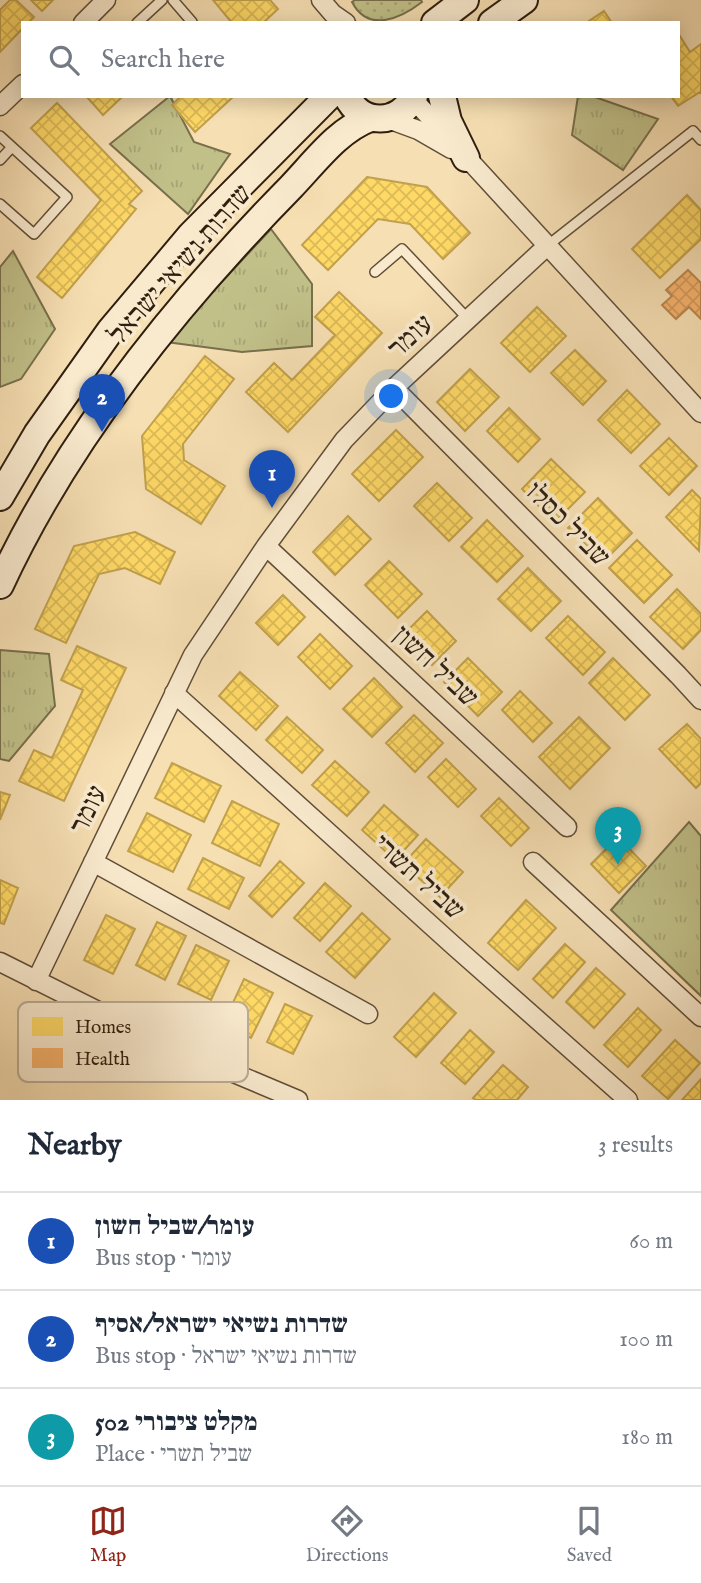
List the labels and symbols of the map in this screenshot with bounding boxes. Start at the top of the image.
street label: שדרות נשיאי ישראל [102,177,260,353]
street label: עומר [381,307,441,367]
pin: 2 [79,374,125,432]
your location [374,379,408,413]
pin: 1 [249,450,295,508]
street label: שביל כסלו [517,475,617,575]
street label: שביל חשון [385,619,485,715]
street label: עומר [62,780,116,840]
pin: 3 [595,807,641,865]
street label: שביל תשרי [365,827,471,929]
legend [18,1002,248,1082]
text: Homes [75,1016,131,1040]
text: Health [75,1048,130,1072]

